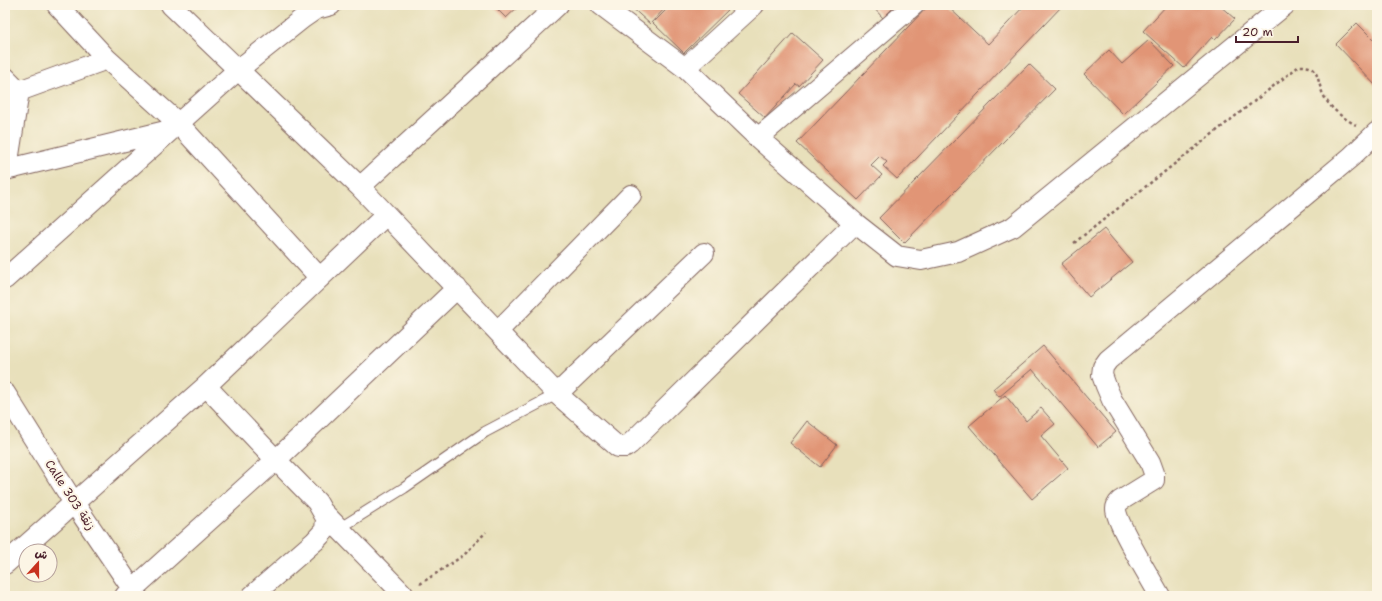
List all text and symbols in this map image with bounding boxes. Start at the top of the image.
scale bar [1236,18,1298,44]
text: 20 m [1242,24,1273,40]
street label: Calle 303 زنقة [41,457,99,533]
north arrow [18,543,58,583]
text: ش [33,545,50,563]

